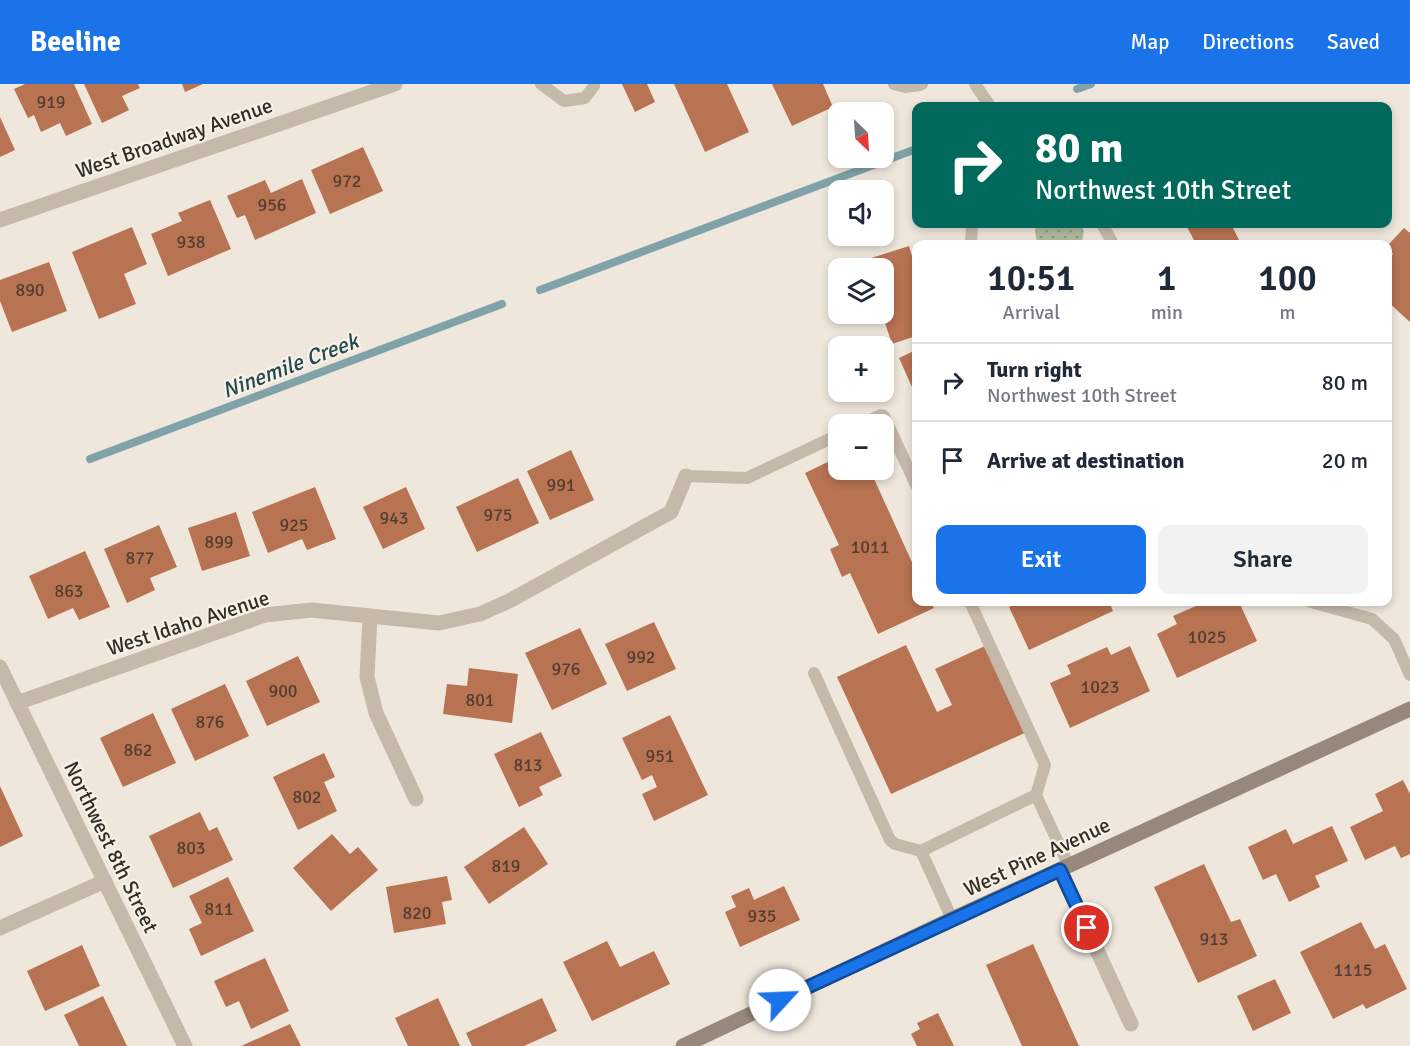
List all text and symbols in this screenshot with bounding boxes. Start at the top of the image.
text: Beeline [30,25,121,59]
text: Map [1131,29,1169,55]
text: Directions [1202,29,1294,55]
text: Saved [1327,29,1380,55]
house number: 919 [36,91,66,113]
street label: West Broadway Avenue [72,92,276,184]
north arrow [828,102,894,168]
map controls [828,102,894,480]
text: 80 m [1035,123,1124,174]
icon: right [936,126,1014,204]
house number: 972 [332,170,362,192]
text: Northwest 10th Street [1035,174,1291,207]
button: sound [828,180,894,246]
house number: 956 [257,194,287,216]
house number: 938 [176,231,206,253]
text: 10:51 [987,256,1075,301]
text: 1 [1157,256,1177,301]
text: 100 [1258,256,1317,301]
button: layers [828,258,894,324]
house number: 890 [15,279,45,301]
text: Arrival [1003,300,1060,325]
text: min [1151,300,1183,325]
text: m [1279,300,1295,325]
water label: Ninemile Creek [218,326,364,404]
button: + [828,336,894,402]
text: Turn right [987,356,1082,383]
icon: right [936,366,969,399]
text: 80 m [1322,369,1368,396]
text: Northwest 10th Street [987,383,1177,408]
button: − [828,414,894,480]
icon: arrive [936,444,969,477]
text: Arrive at destination [987,447,1184,474]
text: 20 m [1322,447,1368,474]
house number: 991 [546,474,576,496]
house number: 975 [483,504,513,526]
house number: 943 [379,507,409,529]
house number: 925 [279,514,309,536]
button: Exit [936,525,1146,594]
button: Share [1158,525,1368,594]
house number: 899 [204,531,234,553]
house number: 1011 [851,536,889,558]
house number: 877 [125,547,155,569]
house number: 863 [54,580,84,602]
street label: West Idaho Avenue [103,584,273,662]
house number: 1025 [1188,626,1226,648]
house number: 992 [626,646,656,668]
house number: 976 [551,658,581,680]
house number: 1023 [1081,676,1119,698]
house number: 900 [268,680,298,702]
house number: 801 [465,689,495,711]
house number: 876 [195,711,225,733]
house number: 862 [123,739,153,761]
house number: 951 [645,745,675,767]
house number: 813 [513,754,543,776]
street label: Northwest 8th Street [58,757,164,937]
house number: 802 [292,786,322,808]
street label: West Pine Avenue [960,812,1114,902]
house number: 803 [176,837,206,859]
house number: 819 [491,855,521,877]
house number: 811 [204,898,234,920]
house number: 820 [402,902,432,924]
pin [1061,902,1112,953]
house number: 935 [747,905,777,927]
icon: arrive [1070,911,1103,944]
house number: 913 [1199,928,1229,950]
house number: 1115 [1334,959,1372,981]
position arrow [748,968,812,1032]

